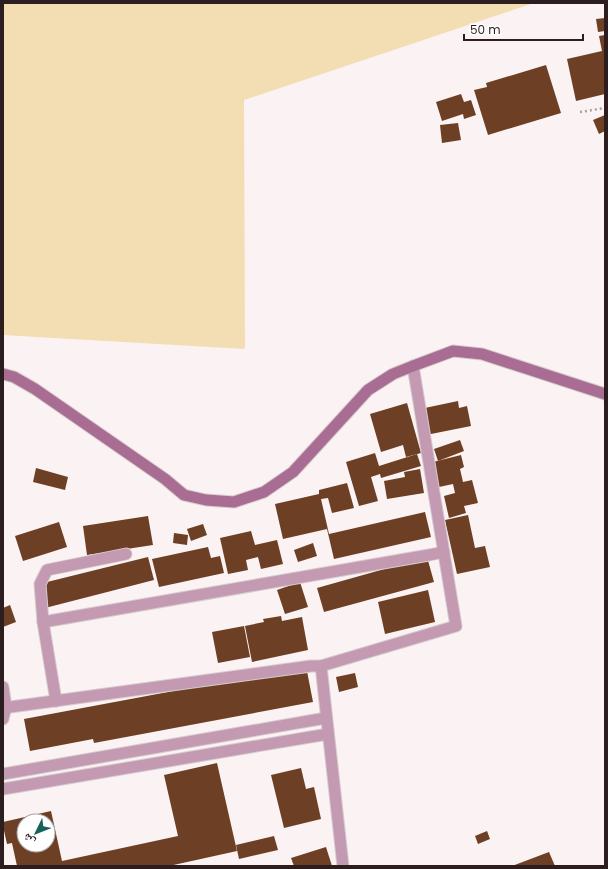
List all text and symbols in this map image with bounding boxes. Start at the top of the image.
scale bar [464,16,583,42]
text: 50 m [470,21,501,38]
north arrow [16,813,56,853]
text: ش [19,830,39,850]

